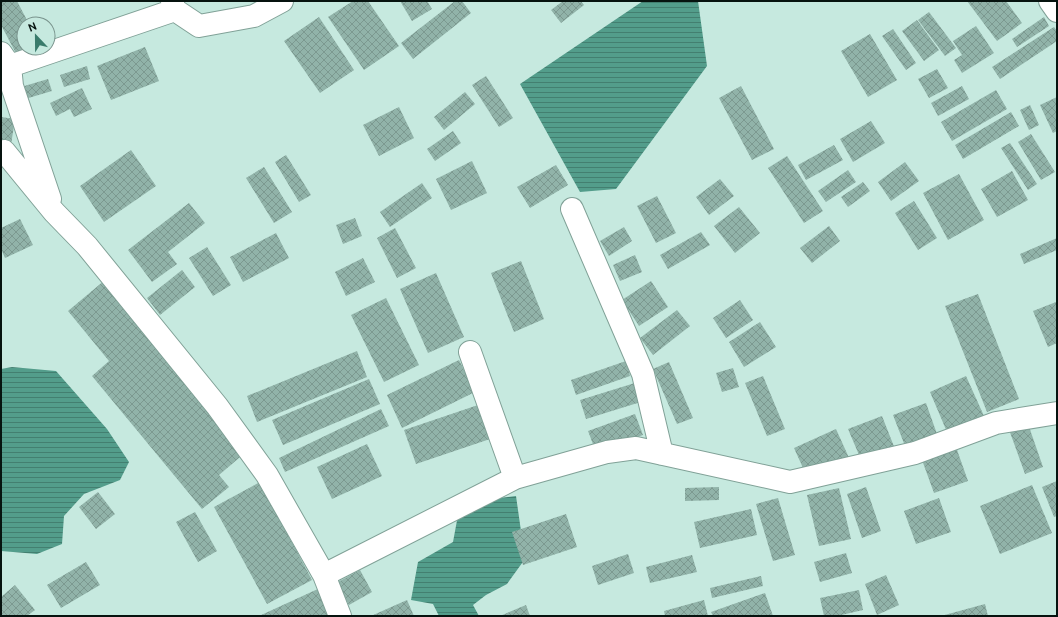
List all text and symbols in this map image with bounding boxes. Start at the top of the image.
north arrow [16,16,56,56]
text: N [26,20,38,34]

